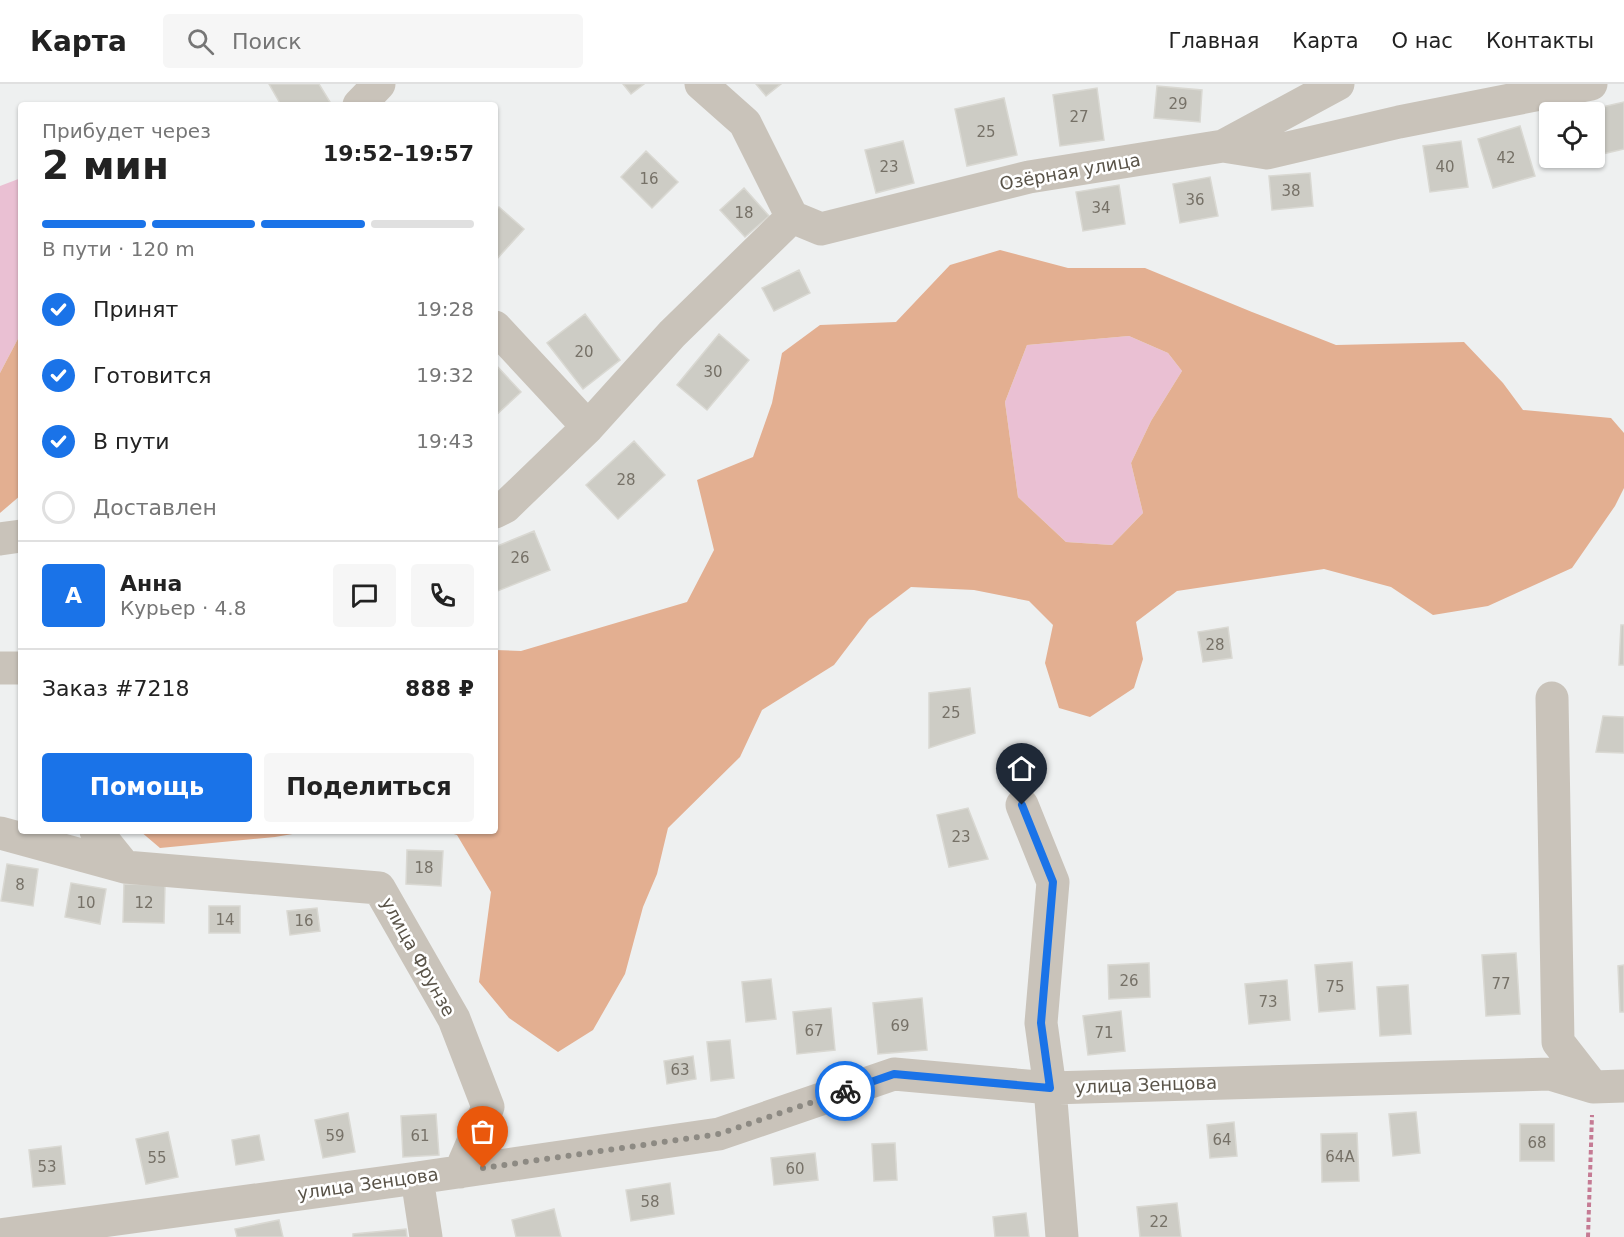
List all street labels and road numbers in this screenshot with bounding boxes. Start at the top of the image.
street label: Озёрная улица [998,149,1142,194]
street label: улица Фрунзе [377,894,460,1020]
street label: улица Зенцова [1075,1072,1217,1097]
street label: улица Зенцова [296,1163,440,1204]

